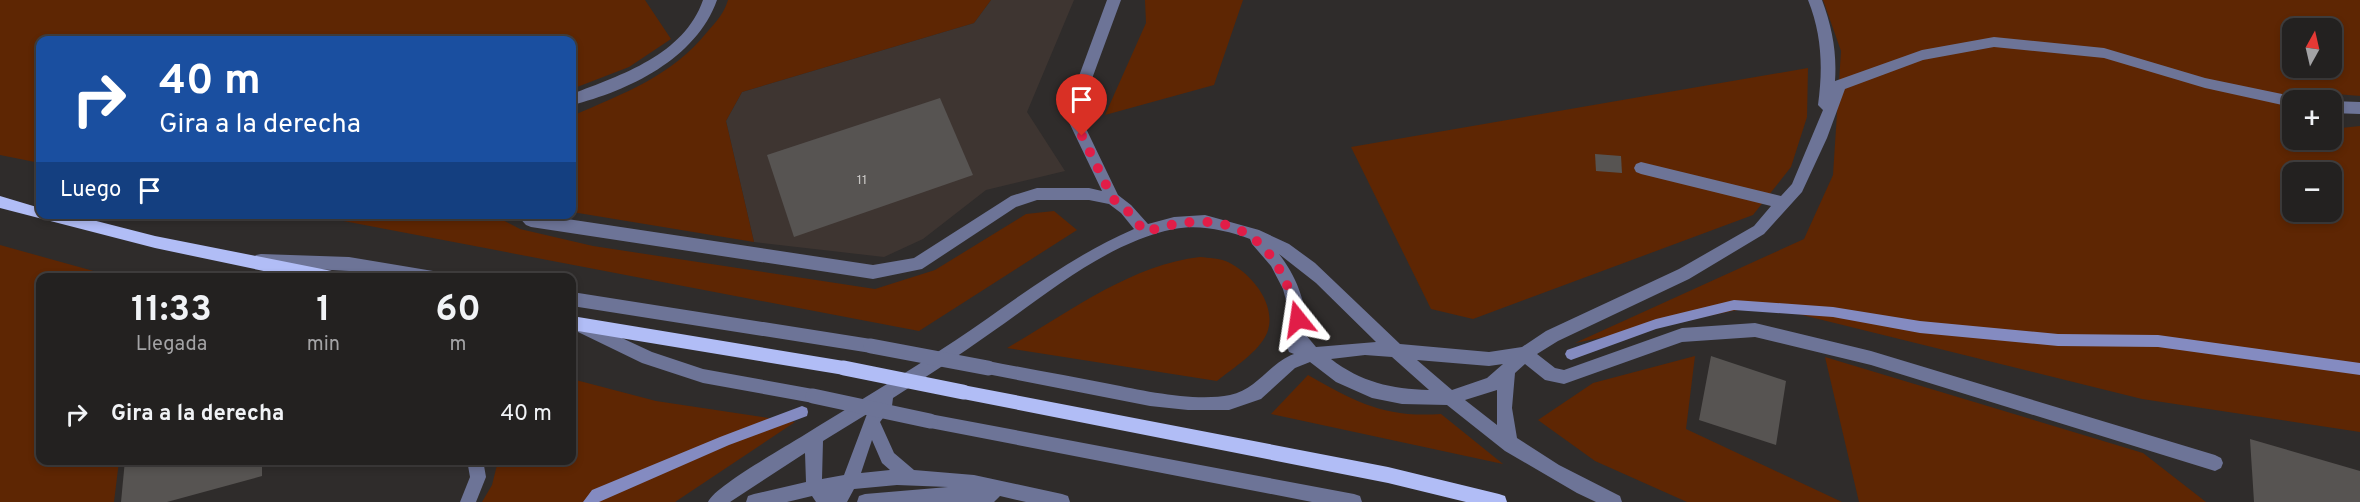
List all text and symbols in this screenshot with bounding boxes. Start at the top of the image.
north arrow [2282,18,2342,78]
map controls [2282,18,2342,222]
text: 40 m [159,56,261,109]
icon: right [60,60,138,138]
pin [1056,74,1107,136]
icon: arrive [1065,83,1098,116]
button: + [2282,90,2342,150]
text: Gira a la derecha [159,108,361,142]
button: − [2282,162,2342,222]
house number: 11 [857,172,867,189]
icon: arrive [133,174,166,207]
text: Luego [60,177,121,204]
position arrow [1266,287,1330,351]
text: 11:33 [131,288,212,334]
text: 1 [316,288,331,334]
text: 60 [435,288,481,334]
text: Llegada [136,332,207,358]
text: min [307,332,340,358]
text: m [450,332,467,358]
icon: right [60,398,93,431]
text: Gira a la derecha [111,401,284,428]
text: 40 m [500,401,552,428]

